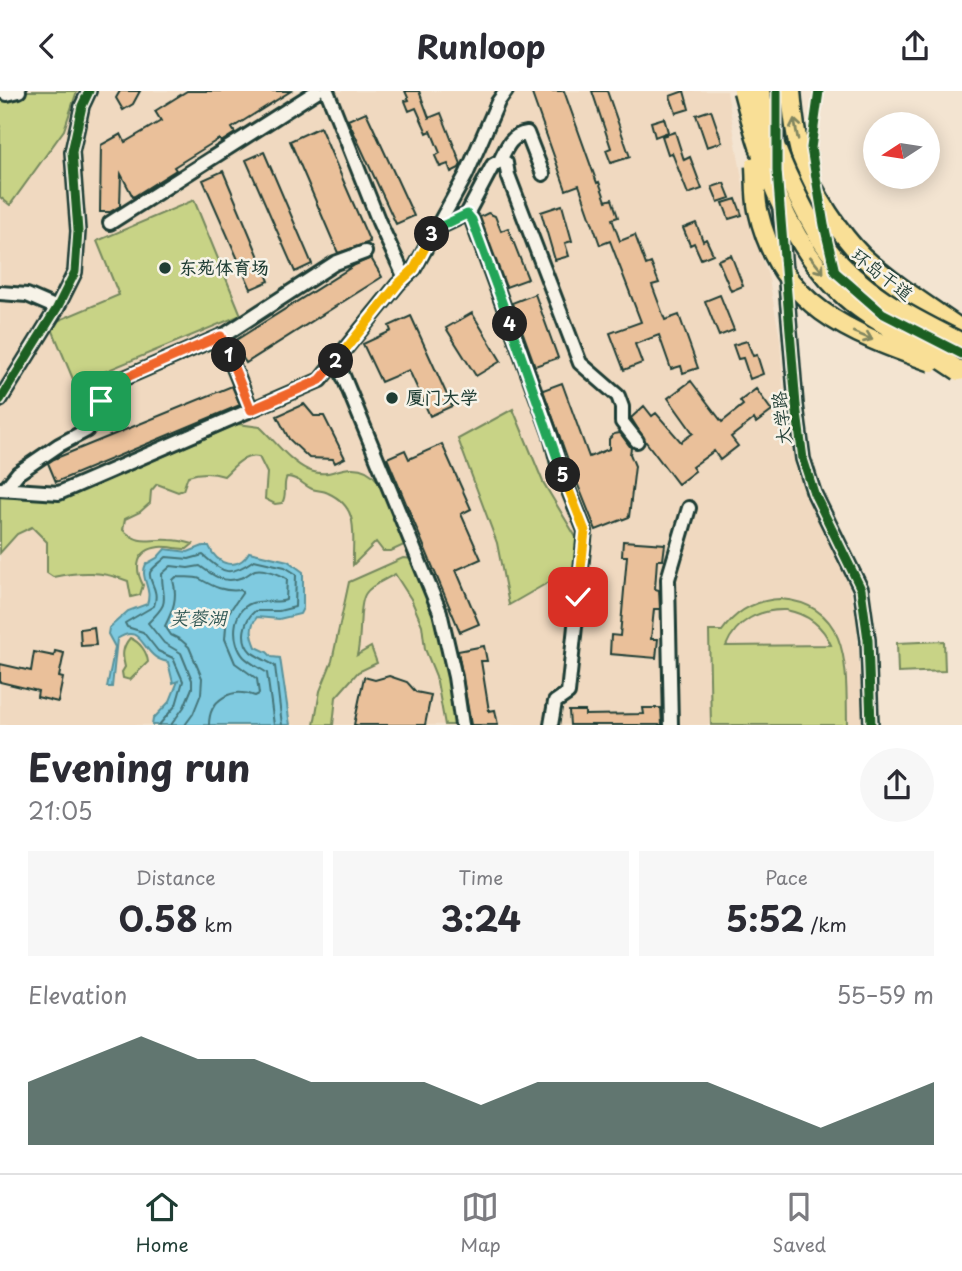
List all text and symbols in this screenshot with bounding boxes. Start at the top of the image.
text: Runloop [416,22,546,70]
icon: back [28,27,66,65]
icon: share [896,27,934,65]
north arrow [863,112,940,189]
map controls [863,112,940,189]
one-way arrow [789,118,803,141]
pin: 3 [414,216,450,251]
text: 3 [425,219,438,247]
street label: 环岛干道 [846,241,920,307]
place label: 东苑体育场 [179,253,269,280]
one-way arrow [810,255,825,273]
marker: 东苑体育场 [157,260,173,276]
pin: 4 [492,307,528,341]
text: 4 [503,309,516,337]
one-way arrow [852,330,874,343]
pin: 1 [212,337,246,373]
text: 1 [224,340,233,368]
pin: 2 [318,343,354,379]
text: 2 [329,346,342,374]
pin [71,371,131,431]
icon: arrive [82,382,120,420]
place label: 厦门大学 [406,383,478,410]
marker: 厦门大学 [384,390,400,406]
street label: 大学路 [764,390,797,446]
pin: 5 [546,457,580,493]
text: 5 [556,460,569,488]
pin [548,567,608,627]
icon: check [559,578,597,616]
water label: 芙蓉湖 [169,603,228,631]
text: Evening run [28,738,250,795]
button: share [860,748,934,822]
text: 21:05 [28,793,93,828]
text: Distance [136,863,216,891]
text: Time [459,863,503,891]
text: Pace [765,863,808,891]
text: 0.58 [119,891,198,944]
text: 3:24 [441,891,521,944]
text: 5:52 [726,891,804,944]
text: km [198,910,233,938]
text: /km [804,910,847,938]
text: Elevation [28,977,127,1012]
text: 55–59 m [836,977,934,1012]
tab: Home [136,1188,189,1258]
tab: Map [460,1188,501,1258]
tab: Saved [772,1188,826,1258]

